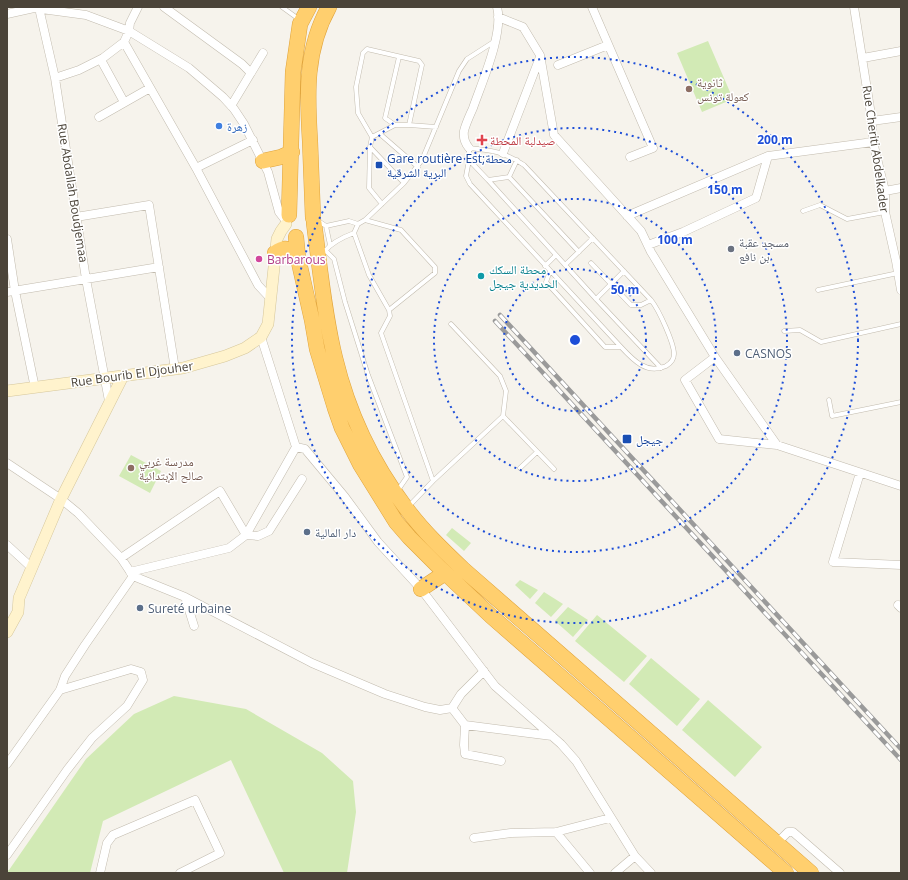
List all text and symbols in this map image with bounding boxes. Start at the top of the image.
place label: ثانوية كعولة تونس [697,74,749,105]
marker: ثانوية كعولة تونس [684,84,694,94]
street label: Rue Cheriti Abdelkader [859,84,893,214]
place label: زهرة [227,118,248,135]
marker: زهرة [214,121,224,131]
street label: Rue Abdallah Boudjemaa [54,122,92,264]
text: 200 m [757,131,793,148]
place label: صيدلبة المحطة [490,132,555,149]
marker: صيدلبة المحطة [477,135,487,145]
place label: Gare routière Est;محطة البرية الشرقية [387,150,512,181]
marker: Gare routière Est;محطة البرية الشرقية [374,160,384,170]
text: 150 m [707,181,743,198]
text: 100 m [657,231,693,248]
place label: مسجد عقبة بن نافع [739,234,789,265]
marker: مسجد عقبة بن نافع [726,244,736,254]
place label: Barbarous [267,251,326,268]
marker: Barbarous [254,254,264,264]
place label: محطة السكك الحديدية جيجل [489,261,558,292]
marker: محطة السكك الحديدية جيجل [476,271,486,281]
text: 50 m [611,281,639,298]
centre of rings [568,333,582,347]
place label: CASNOS [745,345,792,362]
marker: CASNOS [732,348,742,358]
street label: Rue Bourib El Djouher [70,357,194,391]
place label: جيجل [636,431,663,448]
marker: جيجل [621,433,633,445]
place label: مدرسة غربي صالح الإبتدائية [139,453,203,484]
marker: مدرسة غربي صالح الإبتدائية [126,463,136,473]
place label: دار المالية [315,524,356,541]
marker: دار المالية [302,527,312,537]
place label: Sureté urbaine [148,600,231,617]
marker: Sureté urbaine [135,603,145,613]

